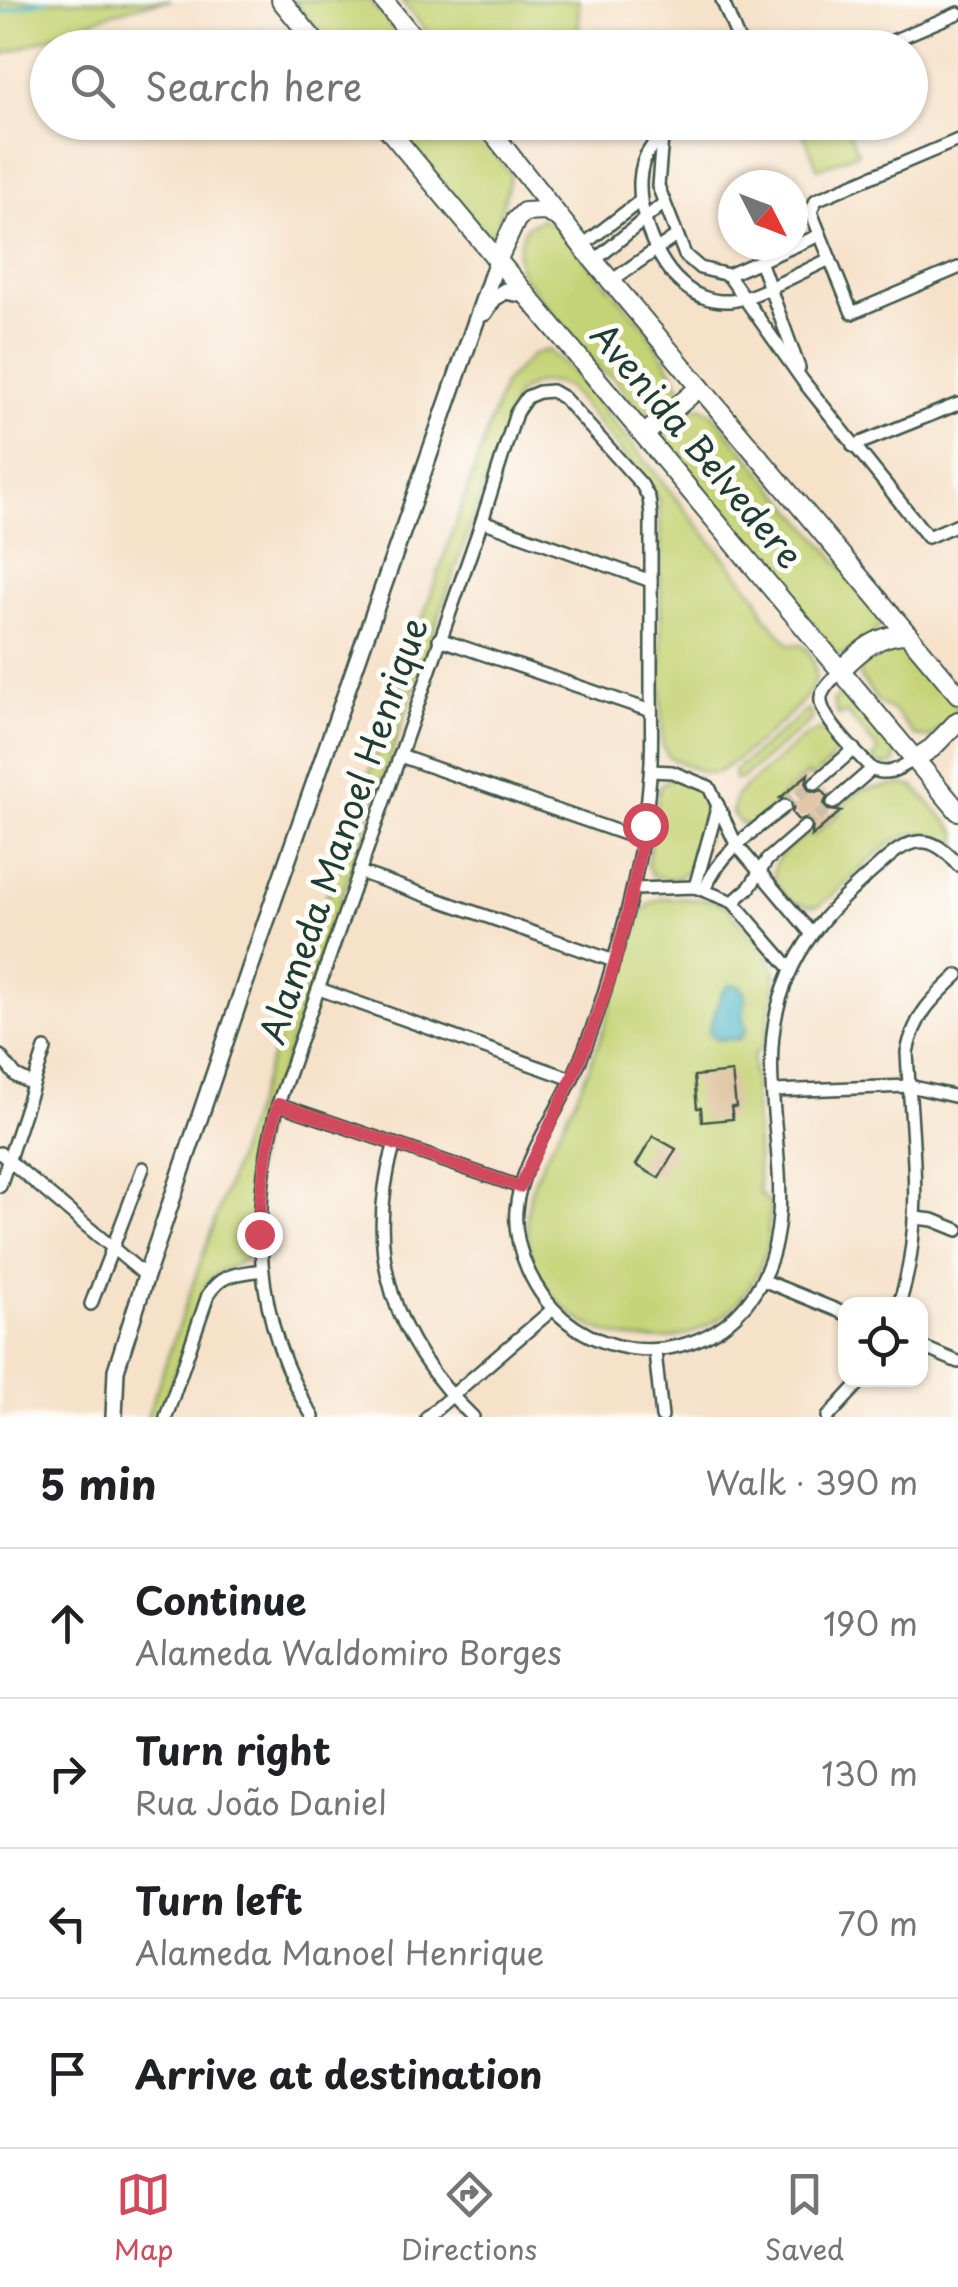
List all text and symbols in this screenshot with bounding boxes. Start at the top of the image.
search box [30,30,928,140]
text: Search here [145,57,362,114]
icon: search [65,58,120,113]
north arrow [718,170,808,260]
street label: Avenida Belvedere [579,310,817,579]
street label: Alameda Manoel Henrique [244,610,440,1050]
route start [623,803,669,849]
route end [237,1212,283,1258]
map controls [838,1297,928,1387]
button: locate [838,1297,928,1387]
text: 5 min [40,1451,157,1514]
text: Walk · 390 m [706,1458,918,1506]
text: Continue [135,1571,306,1628]
icon: ahead [40,1596,95,1651]
text: 190 m [823,1599,918,1647]
text: Alameda Waldomiro Borges [135,1628,562,1676]
text: Turn right [135,1721,331,1778]
icon: right [40,1746,95,1801]
text: 130 m [821,1749,918,1797]
text: Rua João Daniel [135,1778,387,1826]
text: Turn left [135,1871,303,1928]
icon: left [40,1896,95,1951]
text: 70 m [838,1899,918,1947]
text: Alameda Manoel Henrique [135,1928,544,1976]
text: Arrive at destination [135,2045,543,2102]
icon: arrive [40,2046,95,2101]
tab: Map [114,2167,174,2270]
tab: Directions [401,2167,537,2270]
tab: Saved [765,2167,844,2270]

